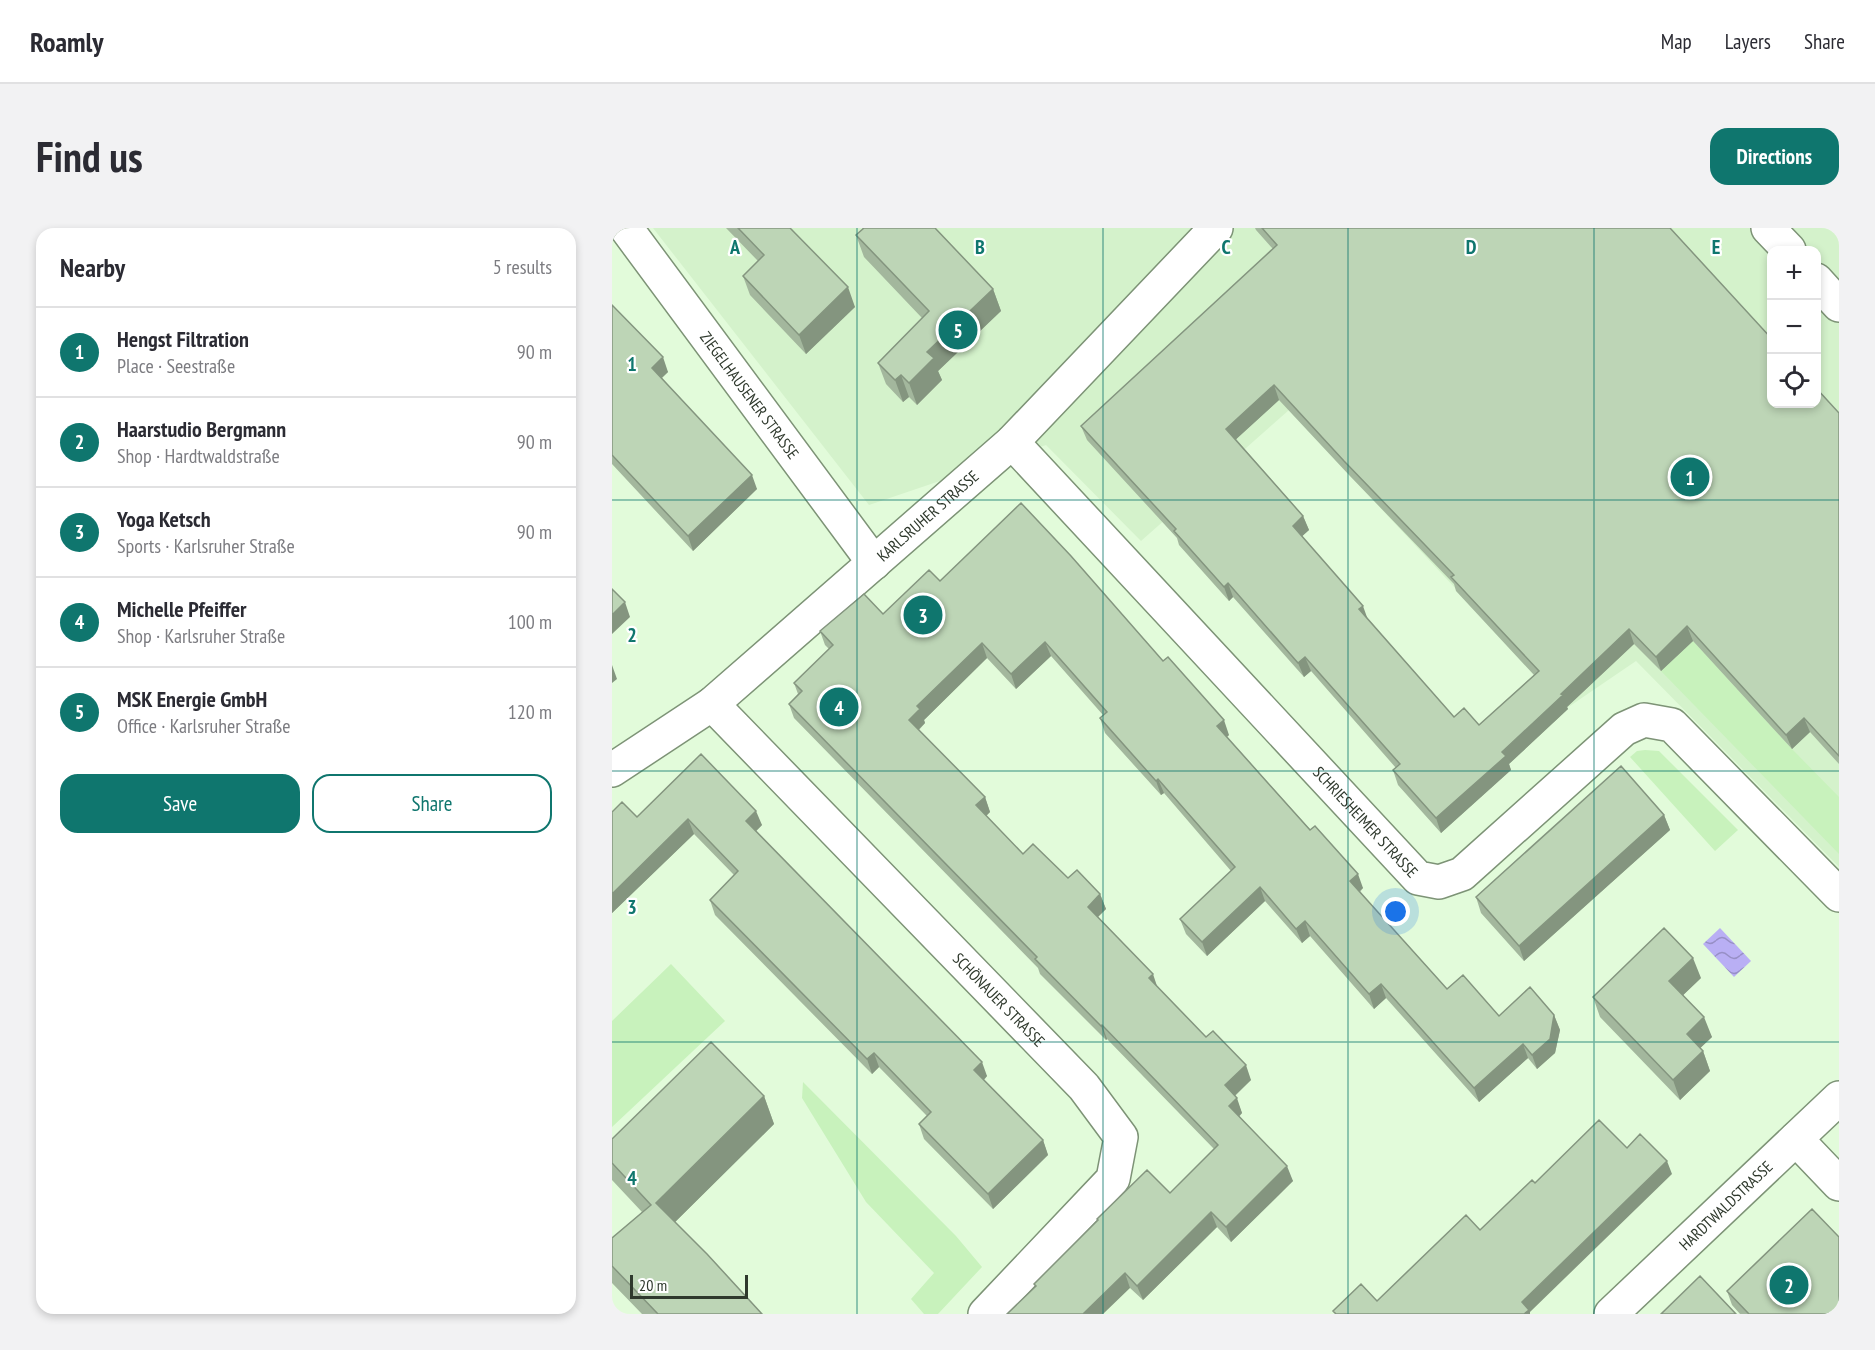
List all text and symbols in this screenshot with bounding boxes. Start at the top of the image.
text: Roamly [30,23,104,60]
text: Map [1661,28,1692,55]
text: Layers [1725,28,1771,55]
text: Share [1804,28,1845,55]
button: Directions [1710,128,1839,185]
text: Find us [36,129,143,184]
text: A [729,234,741,260]
text: B [975,234,985,260]
text: C [1221,234,1231,260]
text: D [1466,234,1477,260]
text: E [1712,234,1720,260]
map controls [1767,246,1821,408]
button: + [1767,246,1821,300]
text: Nearby [60,251,125,284]
text: 5 results [493,254,552,280]
button: − [1767,300,1821,354]
pin: 5 [938,308,978,352]
text: Hengst Filtration [117,325,249,353]
street label: ZIEGELHAUSENER STRASSE [696,328,803,463]
text: 1 [75,339,84,365]
text: 90 m [517,339,552,365]
text: 1 [627,351,637,377]
text: Place · Seestraße [117,353,235,379]
button: locate [1767,354,1821,408]
text: Haarstudio Bergmann [117,415,286,443]
text: 2 [75,429,84,455]
text: 90 m [517,429,552,455]
text: Shop · Hardtwaldstraße [117,443,280,469]
pin: 1 [1670,454,1710,500]
street label: KARLSRUHER STRASSE [873,466,983,565]
text: Yoga Ketsch [117,505,211,533]
text: 3 [75,519,84,545]
text: 90 m [517,519,552,545]
text: Sports · Karlsruher Straße [117,533,295,559]
pin: 3 [904,592,942,638]
text: Michelle Pfeiffer [117,595,247,623]
text: 4 [75,609,84,635]
text: 100 m [508,609,552,635]
text: 2 [627,622,637,648]
text: Shop · Karlsruher Straße [117,623,285,649]
pin: 4 [820,684,858,730]
text: MSK Energie GmbH [117,685,267,713]
text: 5 [75,699,84,725]
text: 120 m [508,699,552,725]
text: Office · Karlsruher Straße [117,713,290,739]
street label: SCHRIESHEIMER STRASSE [1309,762,1422,882]
button: Save [60,774,300,833]
button: Share [312,774,552,833]
text: 3 [627,894,637,920]
your location [1381,897,1410,926]
street label: SCHÖNAUER STRASSE [949,948,1049,1051]
street label: HARDTWALDSTRASSE [1675,1156,1777,1254]
text: 4 [627,1165,637,1191]
pin: 2 [1770,1262,1808,1308]
scale bar [630,1272,748,1300]
text: 20 m [639,1275,667,1295]

